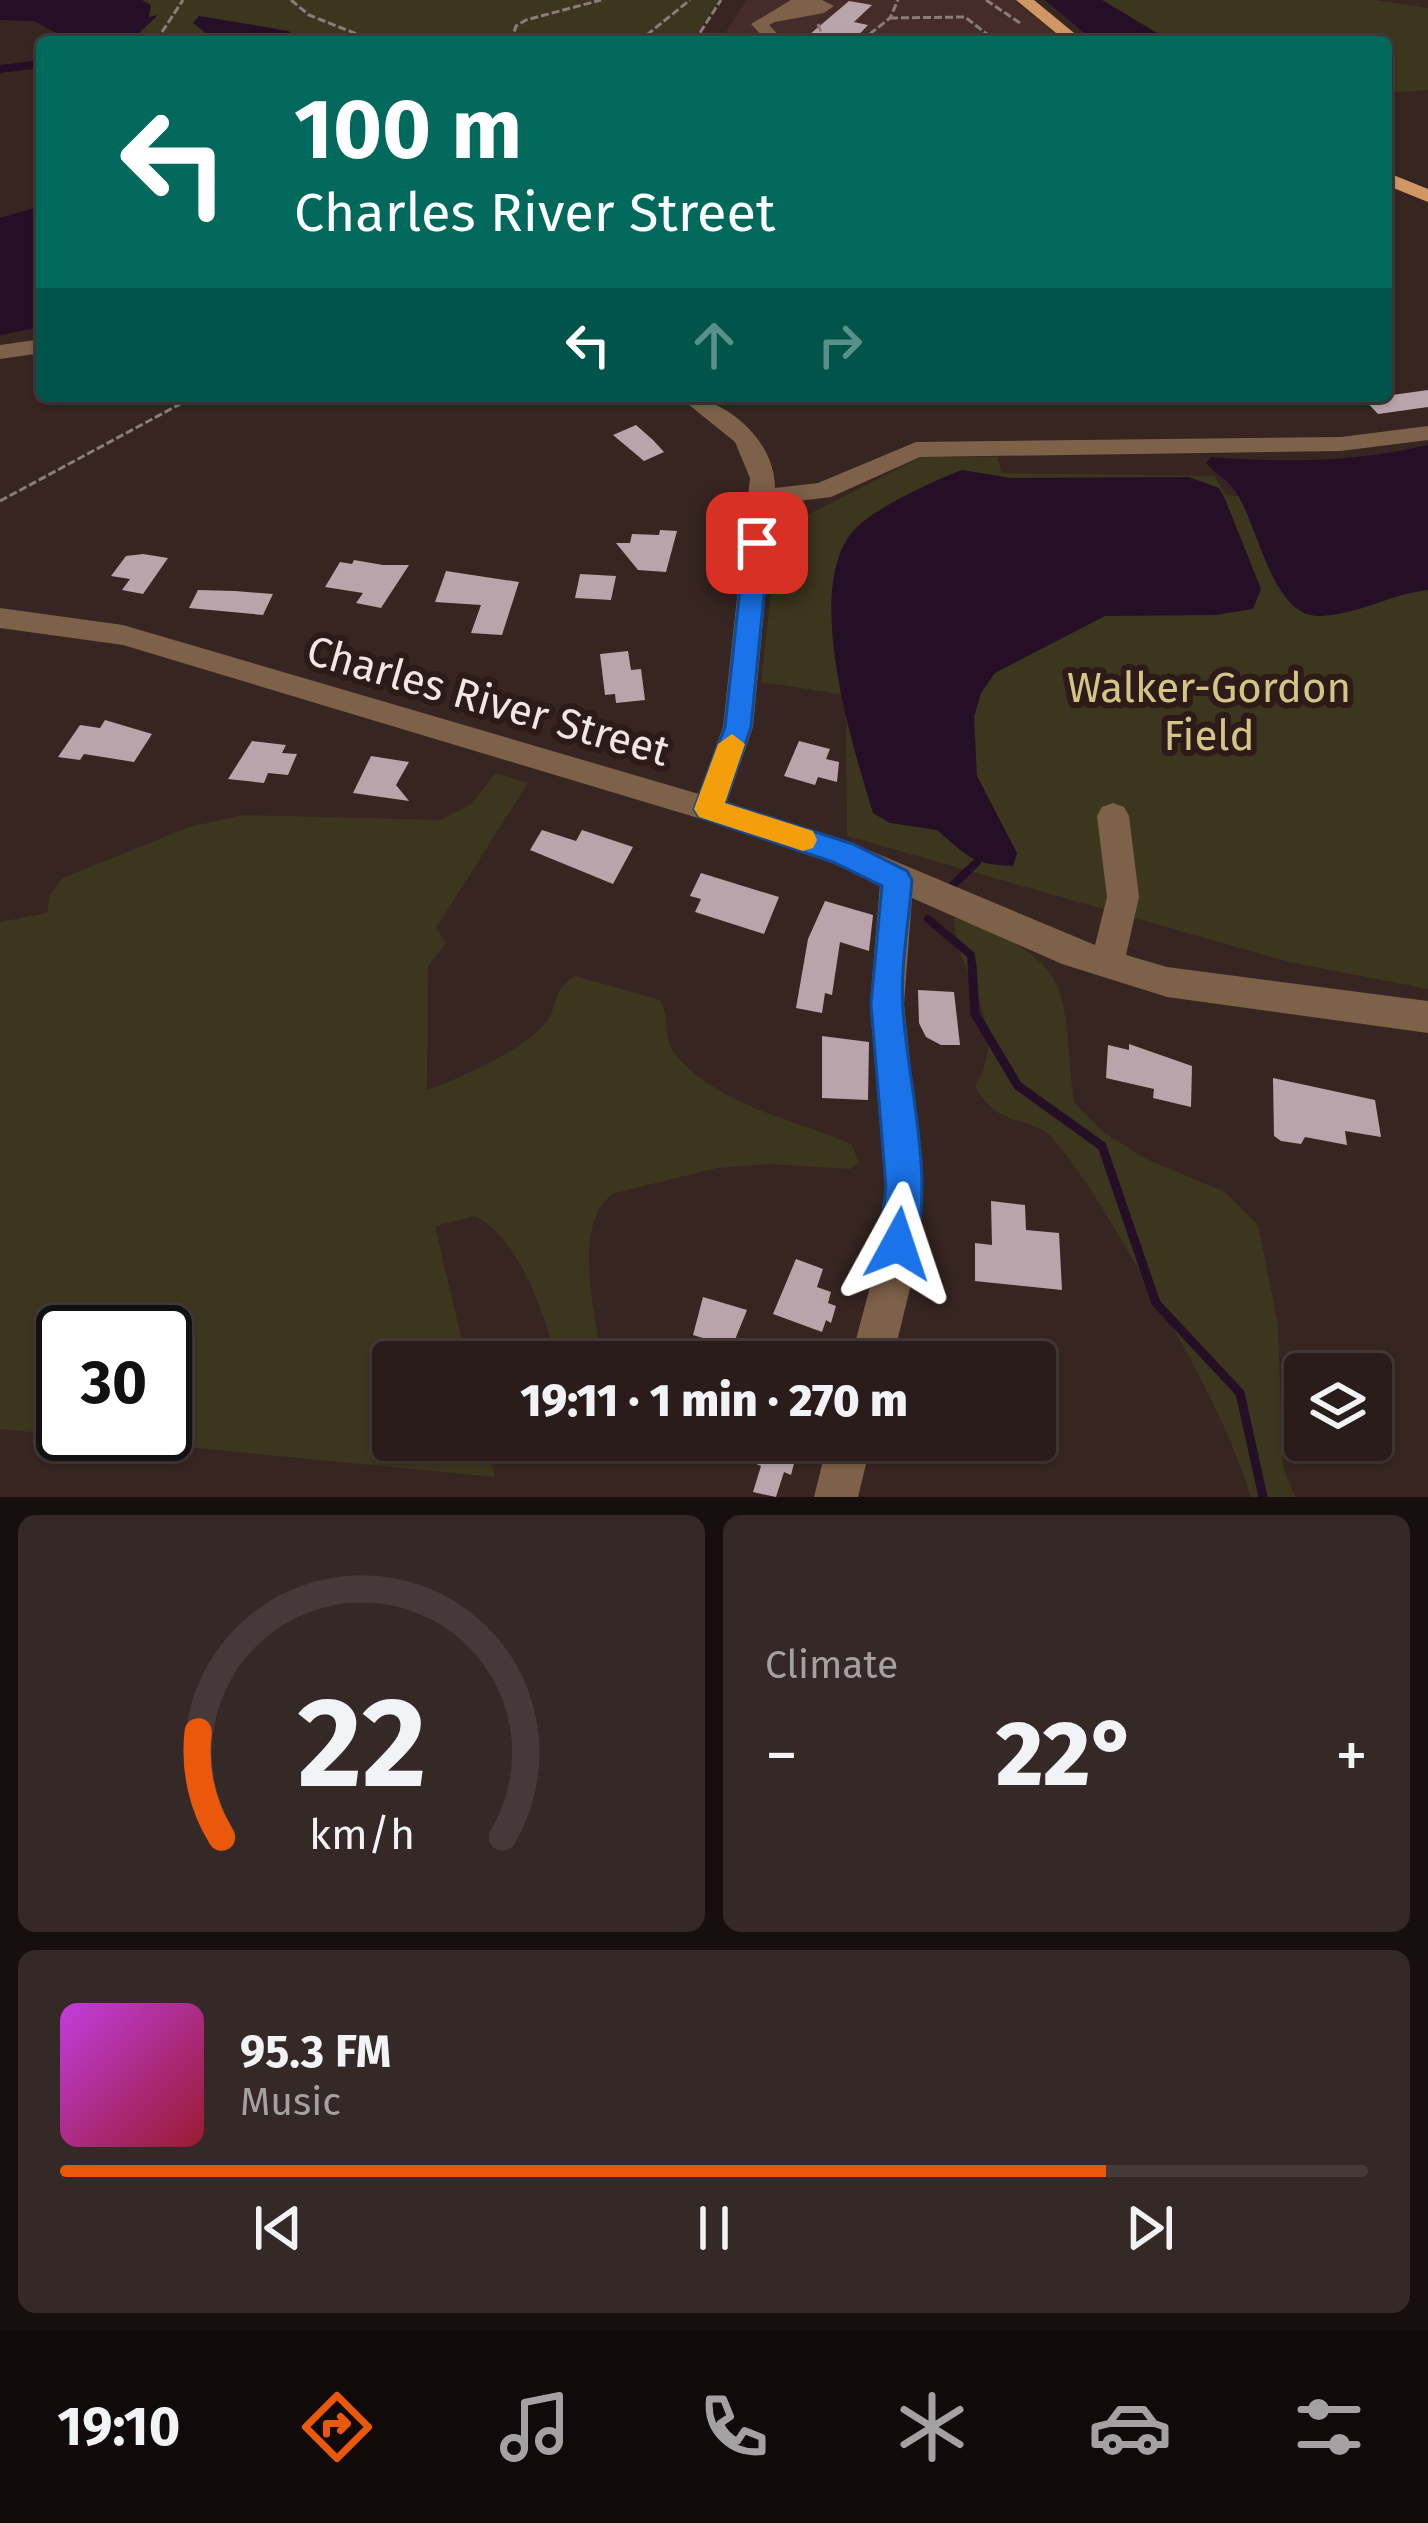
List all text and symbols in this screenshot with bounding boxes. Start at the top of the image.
text: 100 m [294,79,522,180]
icon: left [96,84,252,240]
text: Charles River Street [294,181,775,245]
icon: left [555,312,621,378]
icon: ahead [681,312,747,378]
icon: right [807,312,873,378]
pin [706,492,808,594]
icon: arrive [724,510,790,576]
street label: Charles River Street [301,625,676,777]
park label: Walker-Gordon Field [1067,663,1351,761]
position arrow [835,1181,961,1307]
speed limit sign: 30 [36,1305,192,1461]
map controls [1284,1353,1392,1461]
button: layers [1284,1353,1392,1461]
text: 19:11 · 1 min · 270 m [520,1374,908,1428]
text: Climate [765,1642,898,1688]
text: 22 [297,1669,426,1819]
text: 22° [996,1701,1137,1809]
text: − [765,1716,798,1795]
text: + [1335,1716,1368,1795]
text: km/h [308,1808,415,1859]
text: 95.3 FM [240,2025,391,2079]
text: Music [240,2079,341,2125]
icon: previous [245,2195,311,2261]
icon: pause [681,2195,747,2261]
icon: next [1117,2195,1183,2261]
icon: directions [295,2385,379,2469]
icon: music [493,2385,577,2469]
icon: phone [692,2385,776,2469]
icon: climate [890,2385,974,2469]
icon: car [1088,2385,1172,2469]
icon: filters [1287,2385,1371,2469]
text: 19:10 [57,2395,180,2459]

